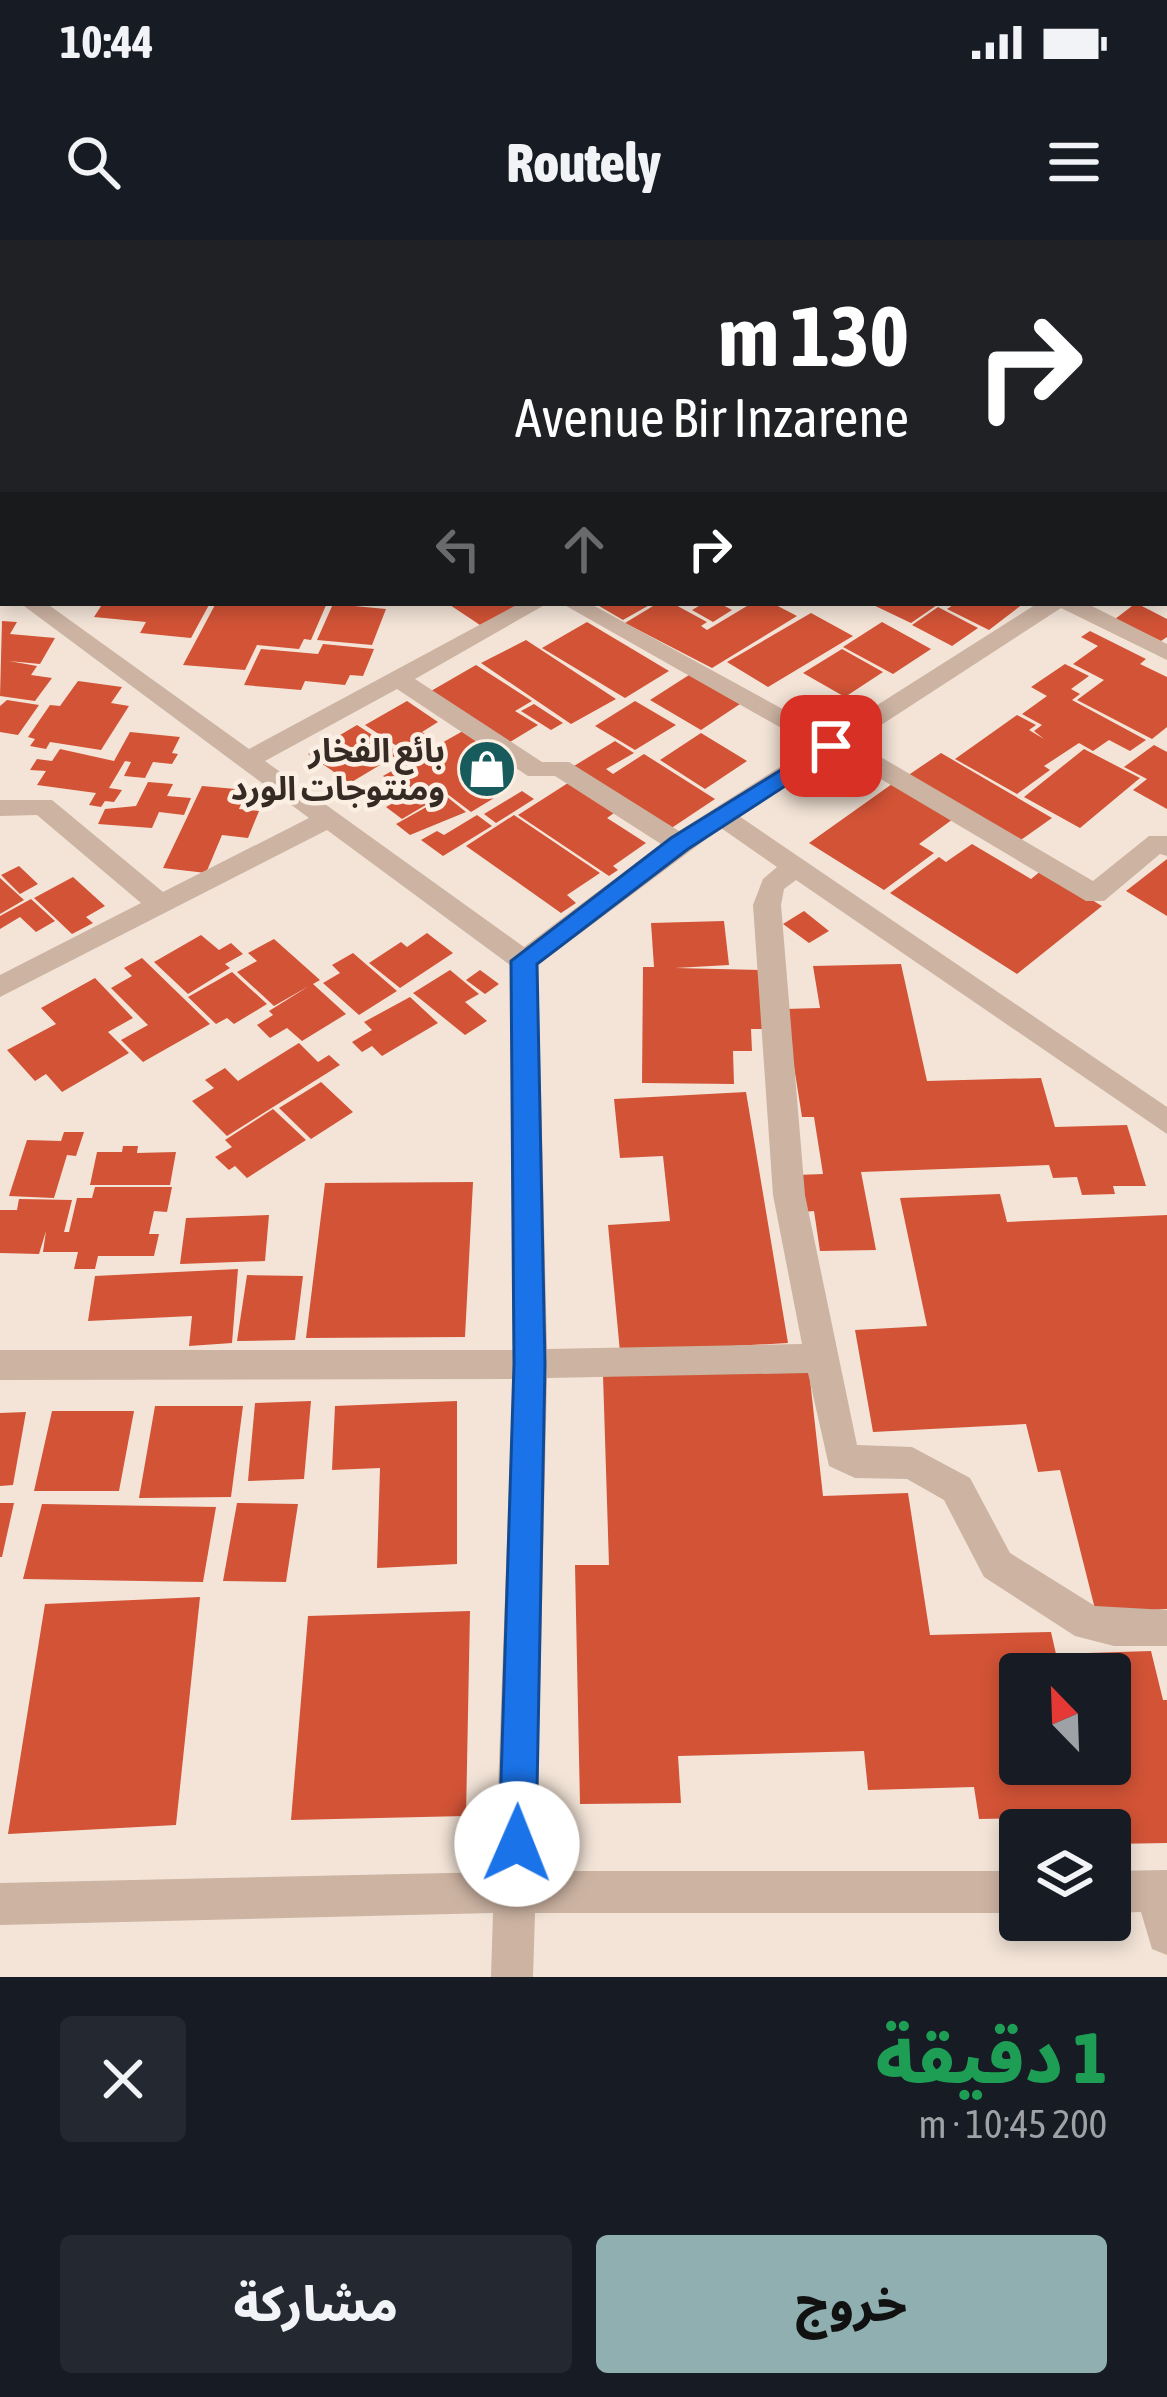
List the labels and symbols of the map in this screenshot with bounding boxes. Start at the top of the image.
pin [780,695,882,797]
place label: بائع الفخار ومنتوجات الورد [231,731,445,808]
shop icon: بائع الفخار ومنتوجات الورد [456,738,518,800]
north arrow [999,1653,1131,1785]
position arrow [454,1781,580,1907]

